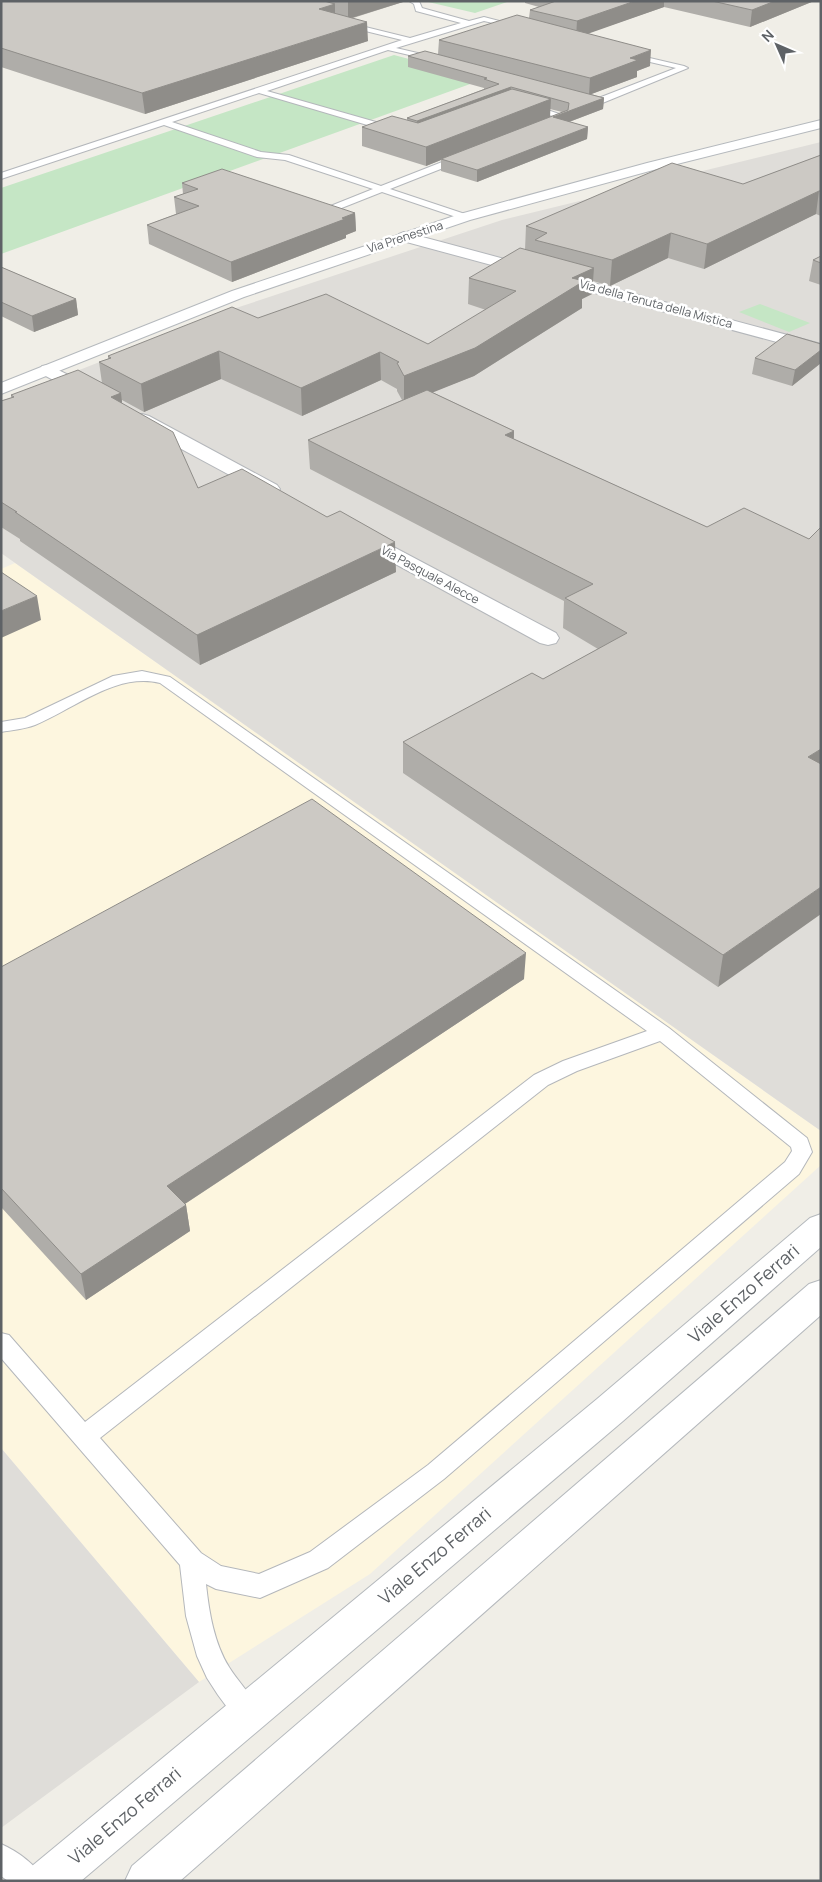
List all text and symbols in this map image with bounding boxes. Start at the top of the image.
north arrow [752,20,802,70]
text: N [757,25,778,46]
street label: Via Prenestina [365,216,445,257]
street label: Via della Tenuta della Mistica [578,275,734,332]
street label: Via Pasquale Alecce [378,541,482,608]
street label: Viale Enzo Ferrari [683,1238,804,1348]
street label: Viale Enzo Ferrari [373,1501,496,1609]
street label: Viale Enzo Ferrari [63,1761,186,1869]

